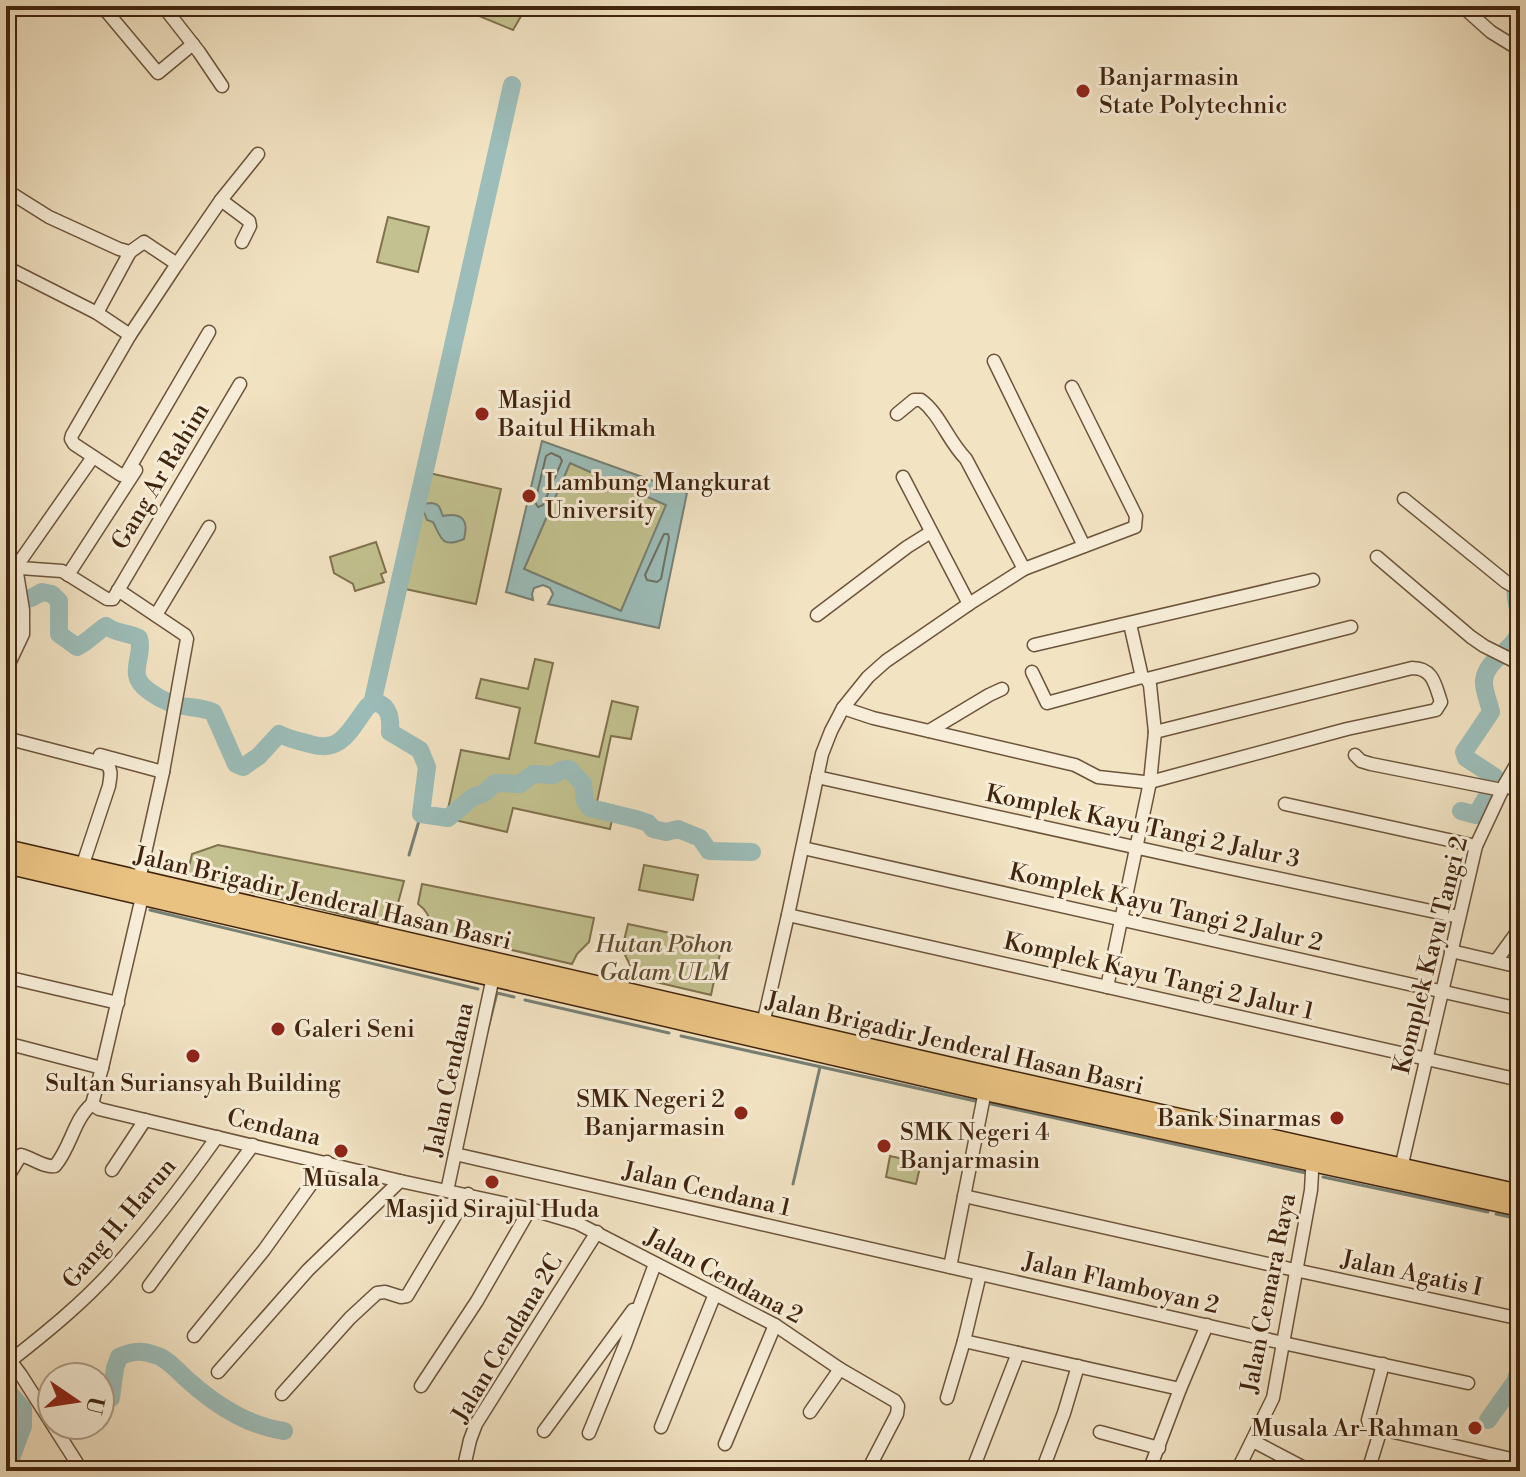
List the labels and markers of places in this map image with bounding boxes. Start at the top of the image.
place label: Banjarmasin State Polytechnic [1098,63,1287,121]
marker: Banjarmasin State Polytechnic [1074,82,1092,100]
place label: Masjid Baitul Hikmah [497,386,656,444]
marker: Masjid Baitul Hikmah [473,405,491,423]
place label: Lambung Mangkurat University [545,468,772,526]
marker: Lambung Mangkurat University [520,487,538,505]
place label: Galeri Seni [294,1015,415,1045]
marker: Galeri Seni [269,1020,287,1038]
marker: Sultan Suriansyah Building [184,1047,202,1065]
place label: Sultan Suriansyah Building [45,1069,341,1099]
place label: SMK Negeri 2 Banjarmasin [576,1085,725,1143]
marker: SMK Negeri 2 Banjarmasin [732,1104,750,1122]
place label: Bank Sinarmas [1157,1104,1321,1134]
marker: Bank Sinarmas [1328,1109,1346,1127]
place label: SMK Negeri 4 Banjarmasin [899,1118,1049,1176]
marker: SMK Negeri 4 Banjarmasin [875,1137,893,1155]
marker: Musala [332,1142,350,1160]
place label: Musala [303,1164,380,1194]
marker: Masjid Sirajul Huda [483,1173,501,1191]
place label: Masjid Sirajul Huda [385,1195,600,1225]
place label: Musala Ar-Rahman [1251,1414,1459,1444]
marker: Musala Ar-Rahman [1466,1419,1484,1437]

